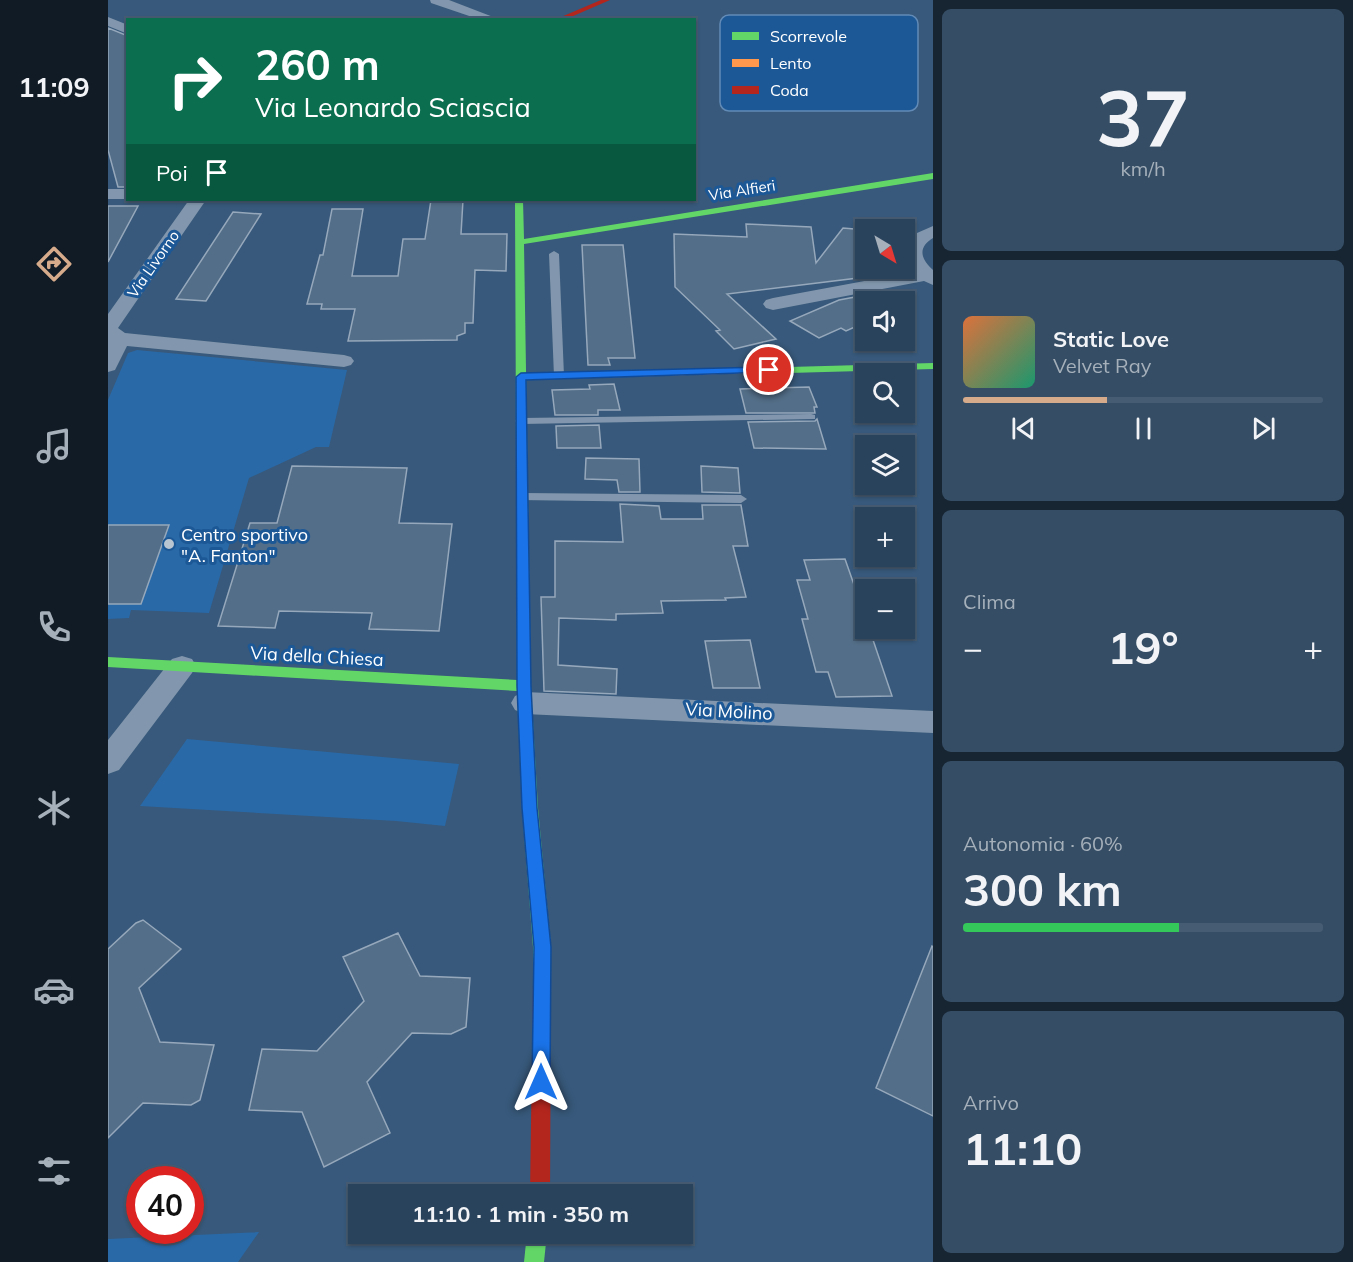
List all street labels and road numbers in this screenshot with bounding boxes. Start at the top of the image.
street label: Via Alfieri [707,175,777,205]
street label: Via Livorno [123,227,183,301]
street label: Via della Chiesa [250,641,384,671]
street label: Via Molino [685,697,773,725]

